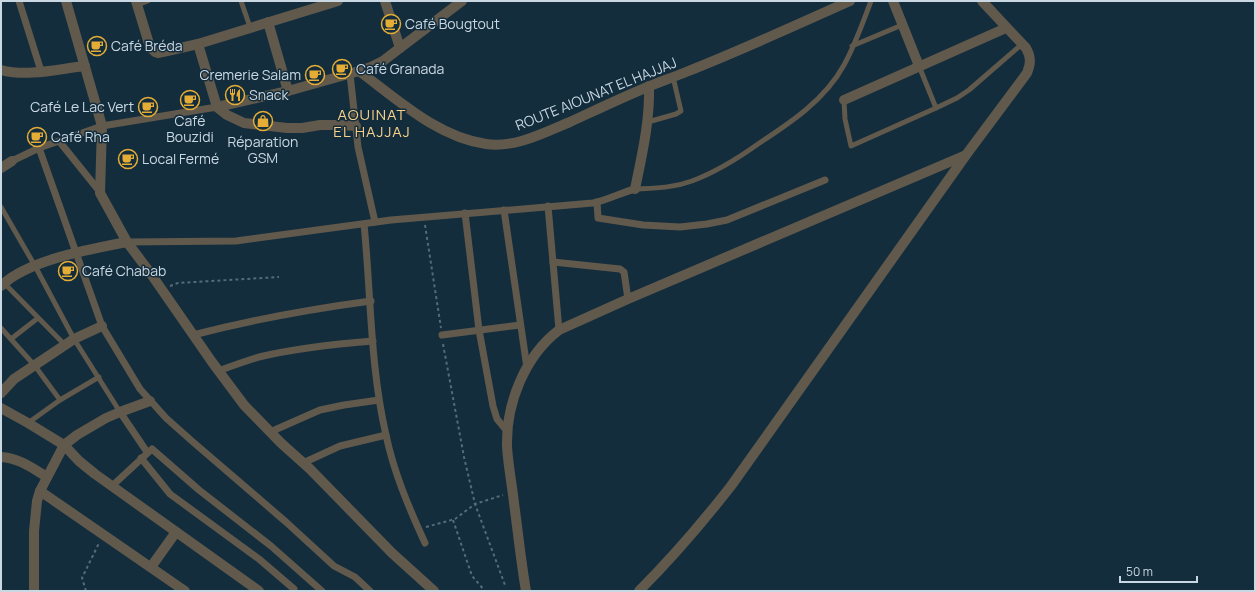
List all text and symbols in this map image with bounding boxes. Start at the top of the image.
cafe icon: Café Bougtout [380,13,402,35]
place label: Café Bougtout [405,14,500,33]
cafe icon: Café Bréda [86,35,108,57]
place label: Café Bréda [111,36,183,55]
street label: ROUTE AIOUNAT EL HAJJAJ [512,52,679,135]
cafe icon: Café Granada [331,58,353,80]
place label: Café Granada [356,59,444,78]
cafe icon: Cremerie Salam [304,64,326,86]
place label: Cremerie Salam [199,65,301,84]
restaurant icon: Snack [224,84,246,106]
place label: Snack [249,85,289,104]
cafe icon: Café Bouzidi [179,89,201,111]
cafe icon: Café Le Lac Vert [137,96,159,118]
place label: Café Le Lac Vert [30,97,134,116]
district label: AOUINAT EL HAJJAJ [333,104,411,142]
shop icon: Réparation GSM [252,110,274,132]
place label: Café Bouzidi [166,111,214,146]
cafe icon: Café Rha [26,126,48,148]
place label: Café Rha [51,127,110,146]
place label: Réparation GSM [228,132,298,167]
cafe icon: Local Fermé [117,148,139,170]
place label: Local Fermé [142,149,219,168]
cafe icon: Café Chabab [57,260,79,282]
place label: Café Chabab [82,261,166,280]
scale bar [1120,558,1197,584]
text: 50 m [1126,563,1153,580]

